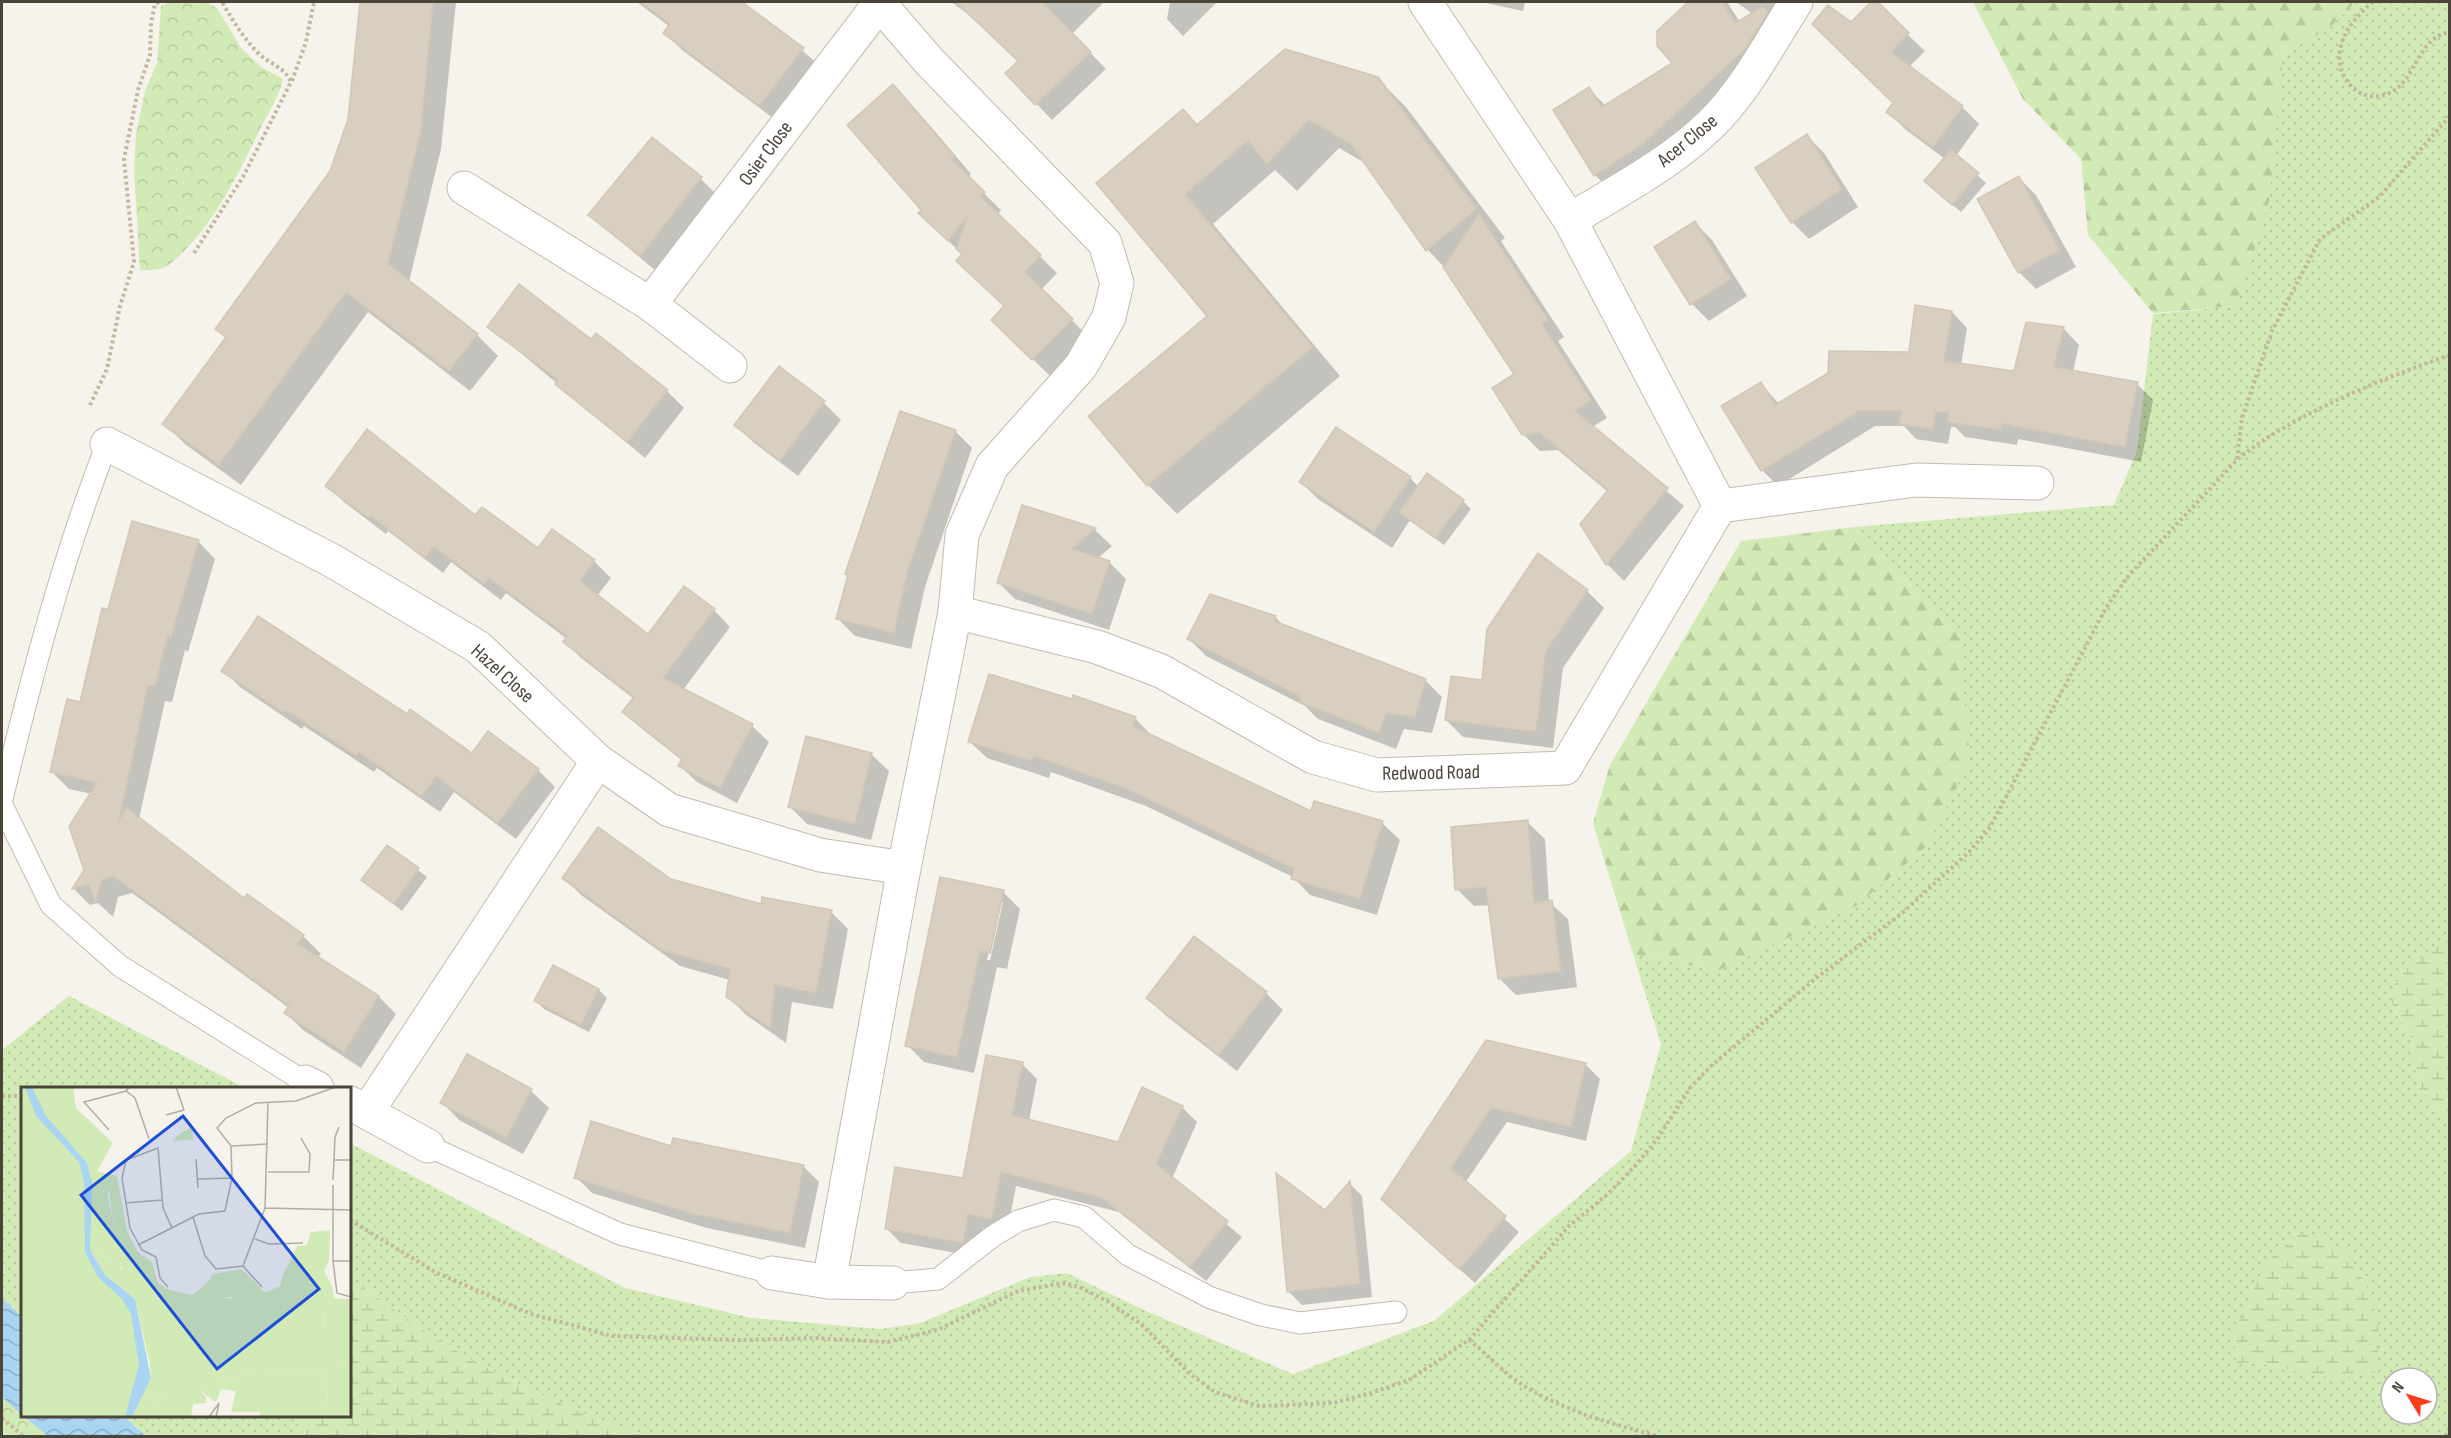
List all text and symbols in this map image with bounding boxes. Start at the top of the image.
street label: Acer Close [1652,109,1723,173]
street label: Osier Close [734,117,798,191]
street label: Hazel Close [466,639,539,708]
street label: Redwood Road [1382,760,1480,786]
inset map [21,1087,351,1417]
north arrow [2379,1366,2439,1426]
text: N [2388,1378,2408,1397]

